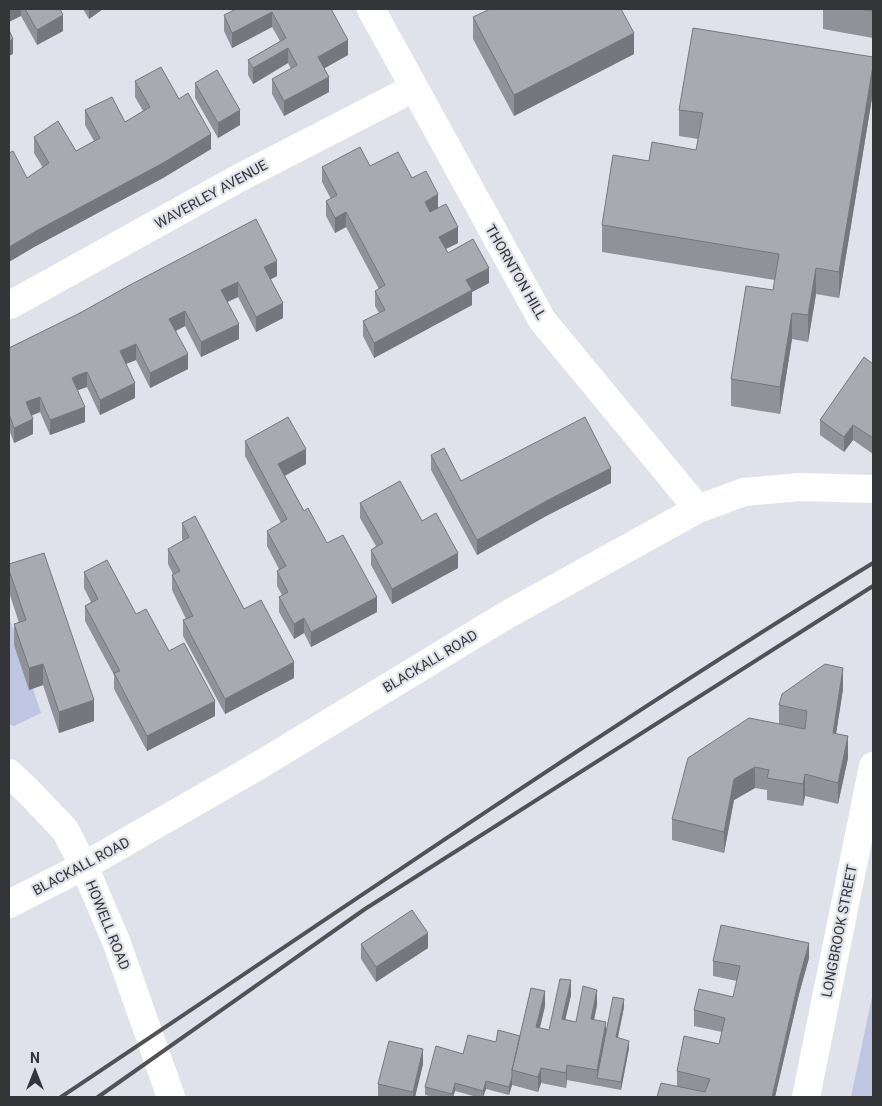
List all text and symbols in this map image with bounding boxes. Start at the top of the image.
street label: WAVERLEY AVENUE [152,156,270,232]
street label: THORNTON HILL [482,222,550,323]
street label: BLACKALL ROAD [380,626,480,696]
street label: BLACKALL ROAD [30,834,132,898]
street label: LONGBROOK STREET [818,863,860,999]
street label: HOWELL ROAD [83,878,133,972]
north arrow [10,1046,60,1096]
text: N [30,1050,40,1066]

